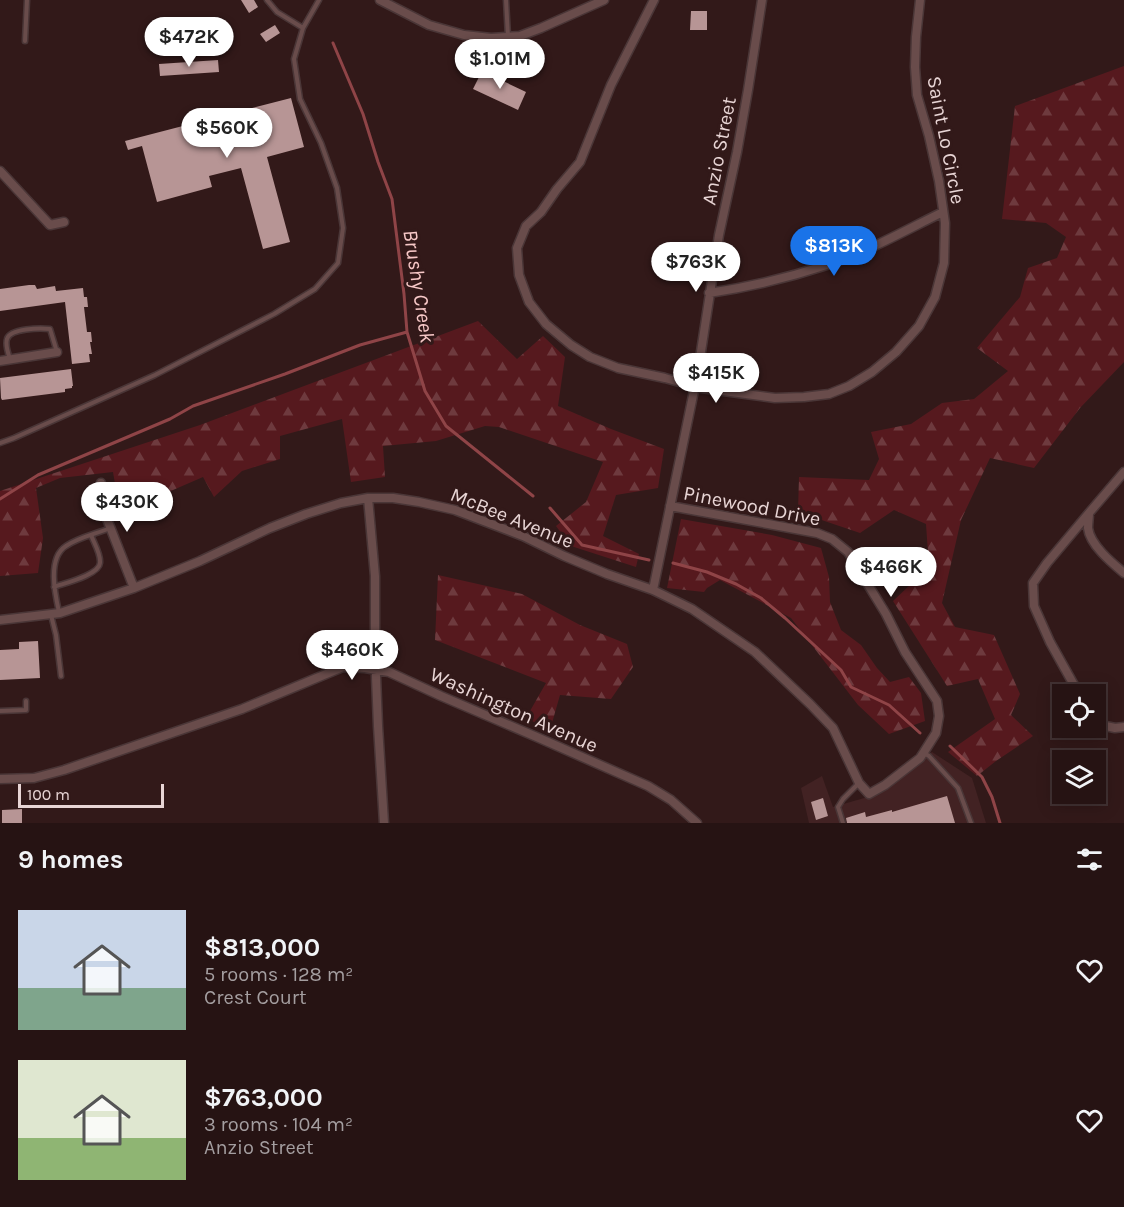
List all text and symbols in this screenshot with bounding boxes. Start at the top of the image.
pin: $472K [147,17,231,68]
text: $472K [159,25,219,48]
pin: $1.01M [451,39,549,90]
text: $1.01M [469,47,531,70]
street label: Saint Lo Circle [922,74,970,206]
street label: Anzio Street [697,95,741,207]
pin: $560K [185,108,269,159]
text: $560K [195,116,259,139]
pin: $813K [792,226,876,277]
water label: Brushy Creek [398,228,440,345]
text: $813K [804,234,864,257]
pin: $763K [654,242,738,293]
text: $763K [665,250,727,273]
pin: $415K [674,353,758,404]
text: $415K [687,361,745,384]
street label: Pinewood Drive [682,481,822,531]
pin: $430K [85,482,169,533]
street label: McBee Avenue [447,483,577,553]
text: $430K [95,490,159,513]
pin: $466K [849,547,933,598]
text: $466K [859,555,923,578]
pin: $460K [310,630,394,681]
text: $460K [320,638,384,661]
street label: Washington Avenue [427,663,601,757]
map controls [1052,684,1106,804]
button: locate [1052,684,1106,738]
button: layers [1052,750,1106,804]
scale bar [18,781,164,808]
text: 100 m [27,785,70,804]
icon: filters [1073,843,1106,876]
text: 9 homes [18,844,124,875]
text: $813,000 [204,932,320,963]
icon: home [66,934,138,1006]
icon: heart [1073,954,1106,987]
text: 5 rooms · 128 m² [204,963,353,986]
text: Crest Court [204,986,307,1009]
text: $763,000 [204,1082,323,1113]
icon: home [66,1084,138,1156]
icon: heart [1073,1104,1106,1137]
text: 3 rooms · 104 m² [204,1113,353,1136]
text: Anzio Street [204,1136,314,1159]

